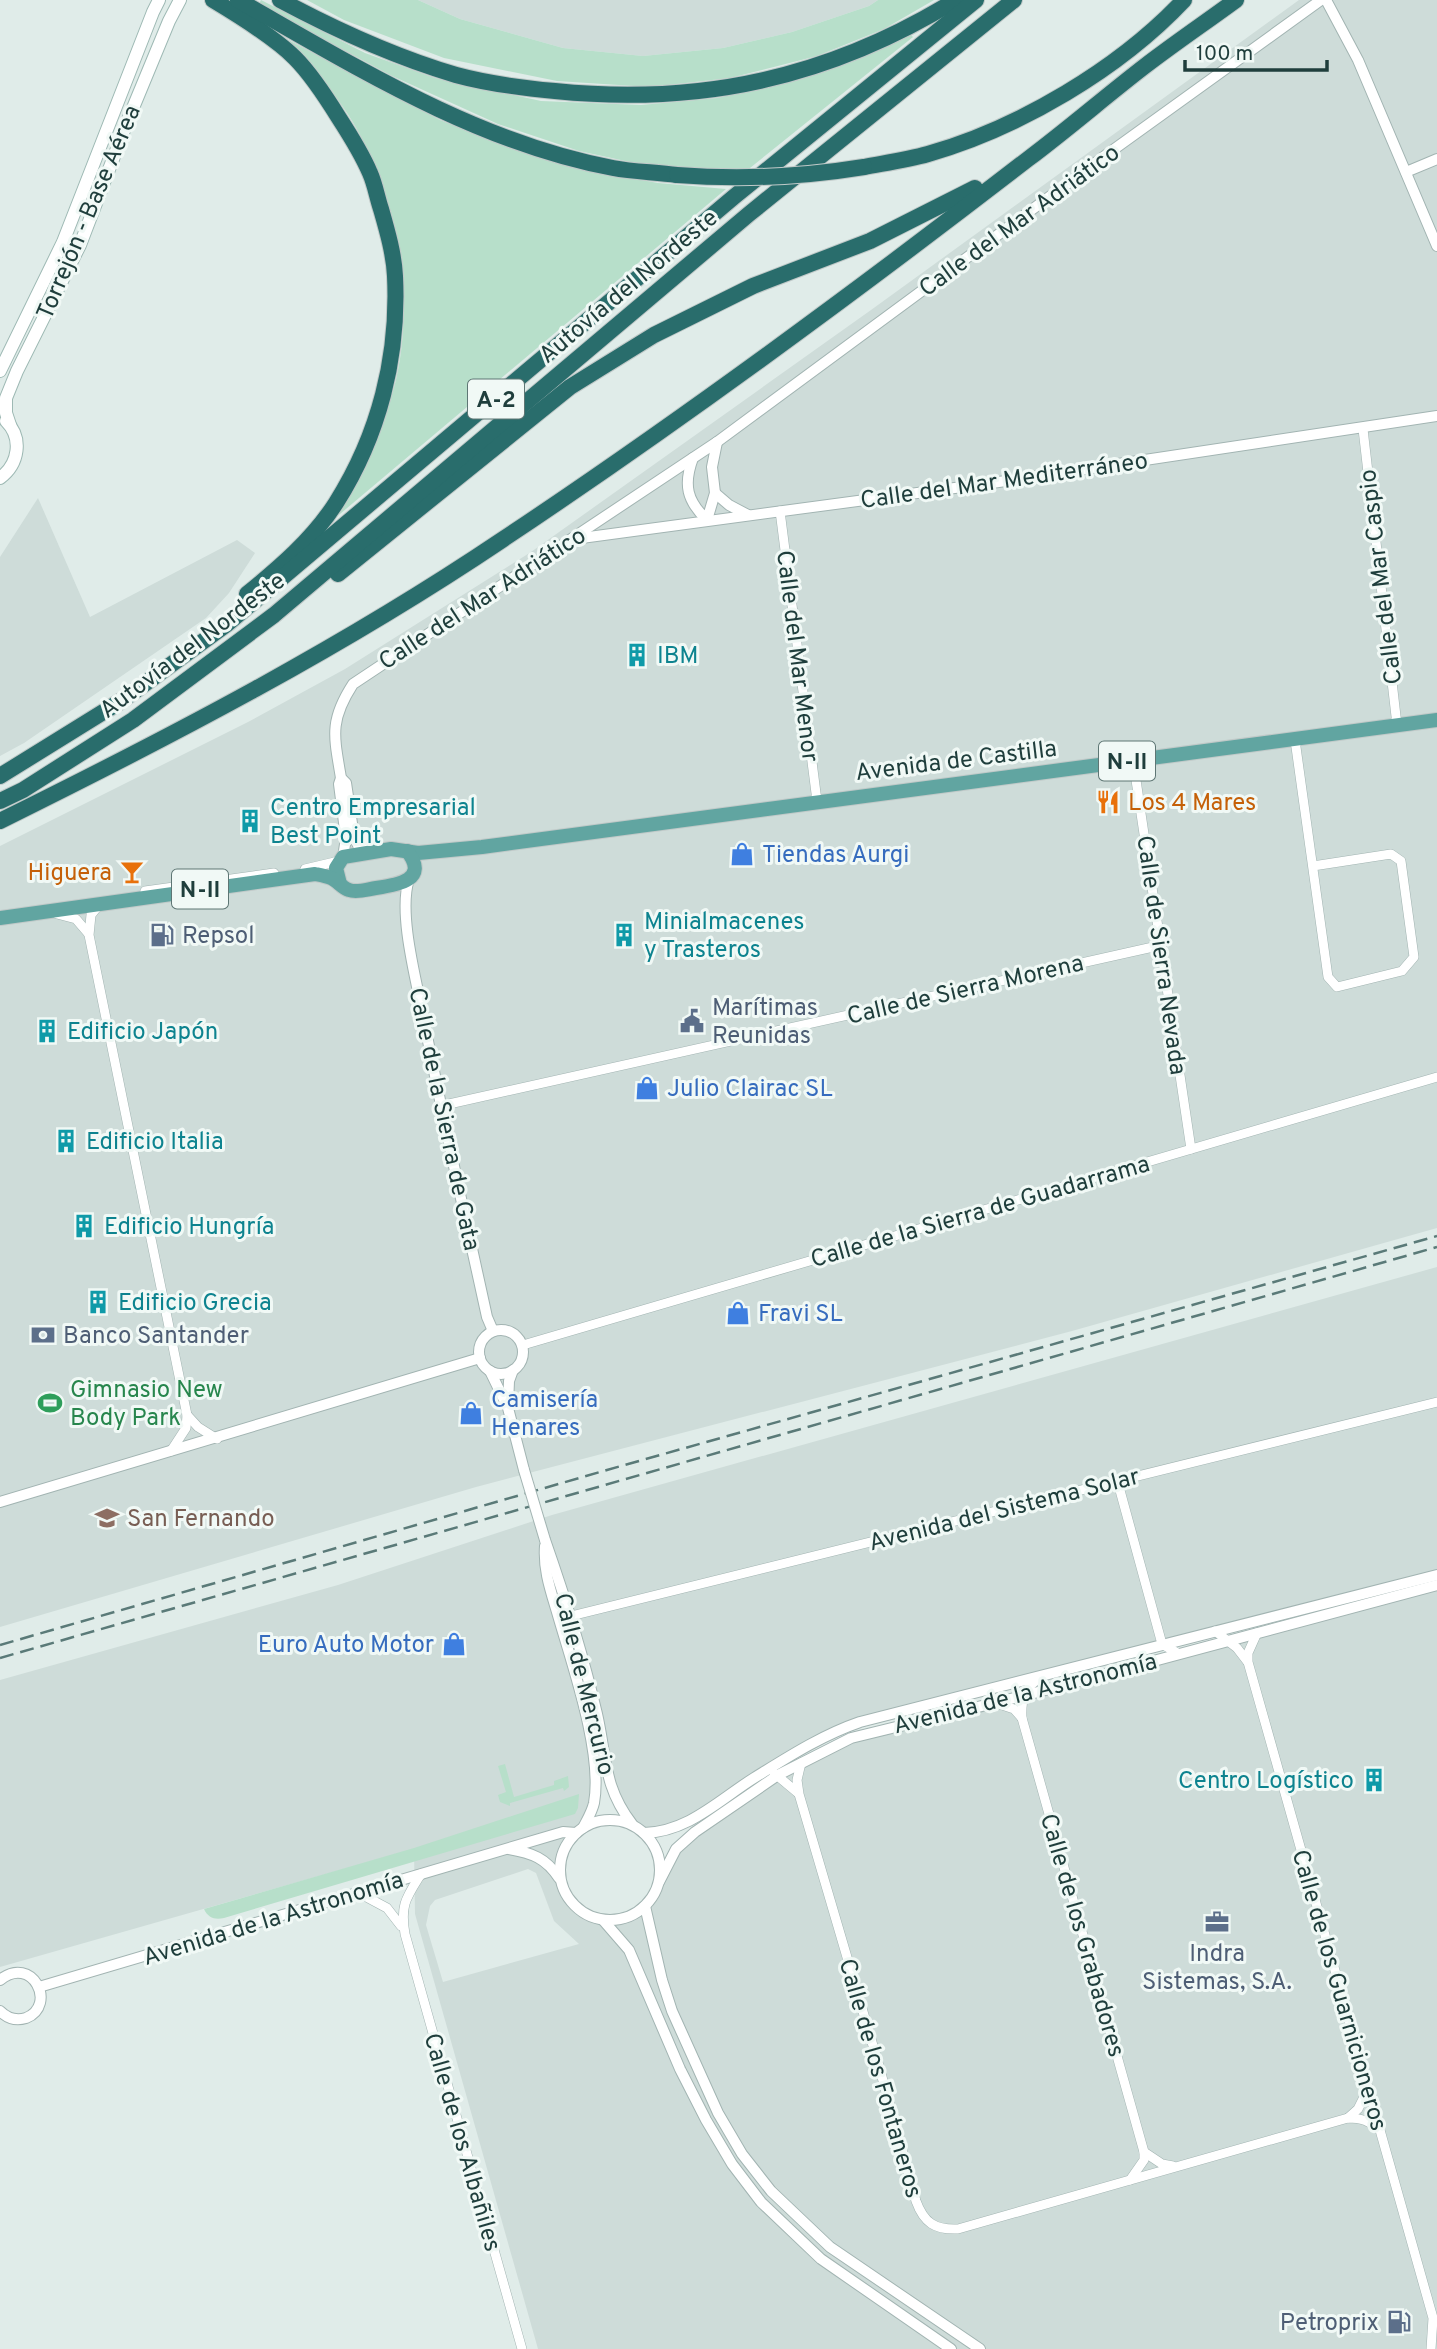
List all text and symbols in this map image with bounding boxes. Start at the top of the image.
scale bar [1185,28,1327,72]
text: 100 m [1196,41,1253,68]
street label: Torrejón - Base Aérea [31,101,149,325]
street label: Calle del Mar Adriático [914,139,1126,305]
street label: Autovía del Nordeste [534,204,725,371]
road number: A-2 [468,380,524,418]
street label: Calle del Mar Mediterráneo [859,447,1150,517]
street label: Calle del Mar Caspio [1354,467,1410,686]
street label: Calle del Mar Adriático [374,521,592,678]
street label: Calle del Mar Menor [768,549,824,764]
street label: Autovía del Nordeste [94,567,292,726]
building icon: IBM [623,641,651,669]
place label: IBM [657,642,699,672]
street label: Avenida de Castilla [854,735,1059,789]
road number: N-II [1099,741,1155,780]
restaurant icon: Los 4 Mares [1094,788,1122,816]
place label: Los 4 Mares [1128,789,1256,819]
place label: Centro Empresarial Best Point [270,794,476,852]
building icon: Centro Empresarial Best Point [236,807,264,835]
street label: Calle de Sierra Nevada [1128,834,1192,1077]
shop icon: Tiendas Aurgi [728,840,756,868]
place label: Tiendas Aurgi [762,841,909,871]
bar icon: Higuera [118,858,146,886]
place label: Higuera [28,859,112,889]
road number: N-II [172,870,228,908]
place label: Minialmacenes y Trasteros [644,908,805,966]
fuel station icon: Repsol [148,921,176,949]
building icon: Minialmacenes y Trasteros [610,921,638,949]
place label: Repsol [182,922,255,952]
street label: Calle de Sierra Morena [844,949,1087,1033]
street label: Calle de la Sierra de Gata [400,985,486,1254]
place label: Marítimas Reunidas [712,994,818,1052]
public building icon: Marítimas Reunidas [678,1007,706,1035]
building icon: Edificio Japón [33,1017,61,1045]
place label: Edificio Japón [67,1018,218,1048]
shop icon: Julio Clairac SL [633,1074,661,1102]
place label: Julio Clairac SL [667,1075,833,1105]
building icon: Edificio Italia [52,1127,80,1155]
place label: Edificio Italia [86,1128,224,1158]
street label: Calle de la Sierra de Guadarrama [807,1150,1154,1276]
building icon: Edificio Hungría [70,1212,98,1240]
place label: Edificio Hungría [104,1213,274,1243]
building icon: Edificio Grecia [84,1288,112,1316]
place label: Edificio Grecia [118,1289,272,1319]
shop icon: Fravi SL [724,1299,752,1327]
place label: Fravi SL [758,1300,843,1330]
bank icon: Banco Santander [29,1321,57,1349]
place label: Banco Santander [63,1322,249,1352]
place label: Gimnasio New Body Park [70,1376,223,1434]
place label: Camisería Henares [491,1386,598,1444]
sports icon: Gimnasio New Body Park [36,1389,64,1417]
shop icon: Camisería Henares [457,1399,485,1427]
street label: Avenida del Sistema Solar [866,1463,1143,1559]
school or university icon: San Fernando [93,1504,121,1532]
place label: San Fernando [127,1505,275,1535]
street label: Calle de Mercurio [546,1590,620,1779]
shop icon: Euro Auto Motor [440,1630,468,1658]
place label: Euro Auto Motor [258,1631,434,1661]
street label: Avenida de la Astronomía [890,1648,1161,1742]
building icon: Centro Logístico [1360,1766,1388,1794]
place label: Centro Logístico [1178,1767,1354,1797]
street label: Calle de los Grabadores [1032,1810,1130,2061]
street label: Calle de los Guarnicioneros [1284,1846,1393,2135]
street label: Avenida de la Astronomía [140,1866,408,1974]
office icon: Indra Sistemas, S.A. [1203,1908,1231,1936]
place label: Indra Sistemas, S.A. [1142,1940,1292,1998]
street label: Calle de los Fontaneros [831,1955,928,2202]
street label: Calle de los Albañiles [416,2030,507,2255]
fuel station icon: Petroprix [1385,2308,1413,2336]
place label: Petroprix [1280,2309,1379,2339]

